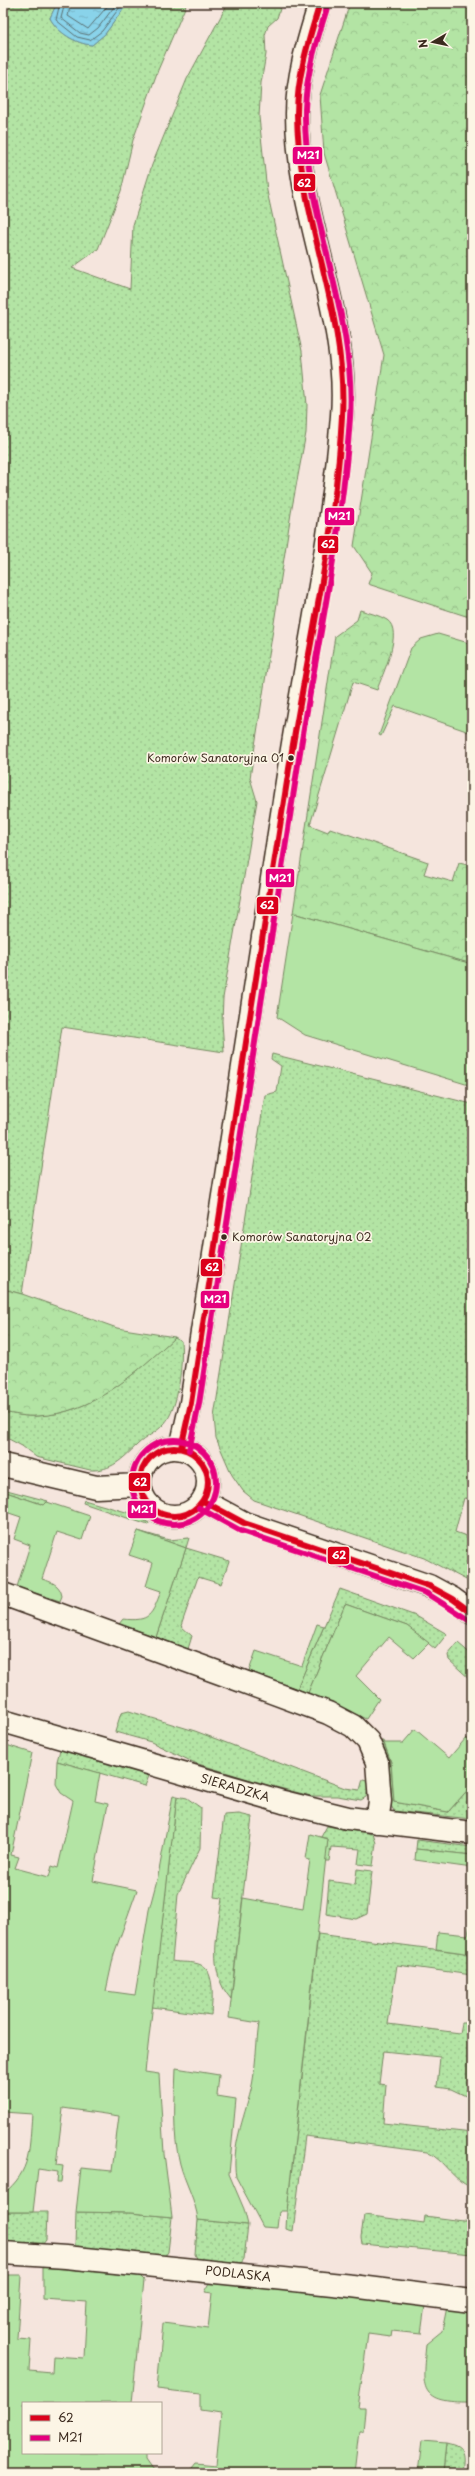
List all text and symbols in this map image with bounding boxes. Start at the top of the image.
north arrow [413,22,453,62]
text: N [414,38,432,49]
line badge: M21 [292,146,323,165]
text: M21 [297,146,320,163]
line badge: 62 [293,173,316,192]
text: 62 [297,174,311,191]
line badge: M21 [324,507,355,526]
text: M21 [328,507,351,524]
line badge: 62 [317,535,339,554]
text: 62 [321,535,335,552]
place label: Komorów Sanatoryjna 01 [147,749,284,766]
marker: Komorów Sanatoryjna 01 [286,753,296,763]
line badge: M21 [265,868,295,888]
text: M21 [269,869,292,886]
line badge: 62 [256,896,279,915]
text: 62 [260,896,274,913]
place label: Komorów Sanatoryjna 02 [232,1228,372,1245]
marker: Komorów Sanatoryjna 02 [219,1232,229,1242]
line badge: 62 [200,1258,223,1277]
text: 62 [205,1258,219,1275]
line badge: M21 [200,1290,230,1309]
text: M21 [204,1290,227,1307]
line badge: 62 [128,1472,151,1492]
text: 62 [133,1473,147,1490]
line badge: M21 [127,1500,157,1519]
text: M21 [131,1500,154,1517]
line badge: 62 [327,1546,350,1565]
text: 62 [332,1546,346,1563]
street label: SIERADZKA [199,1769,272,1806]
street label: PODLASKA [204,2261,272,2285]
legend [22,2402,162,2454]
text: 62 [58,2408,74,2426]
text: M21 [58,2428,82,2446]

